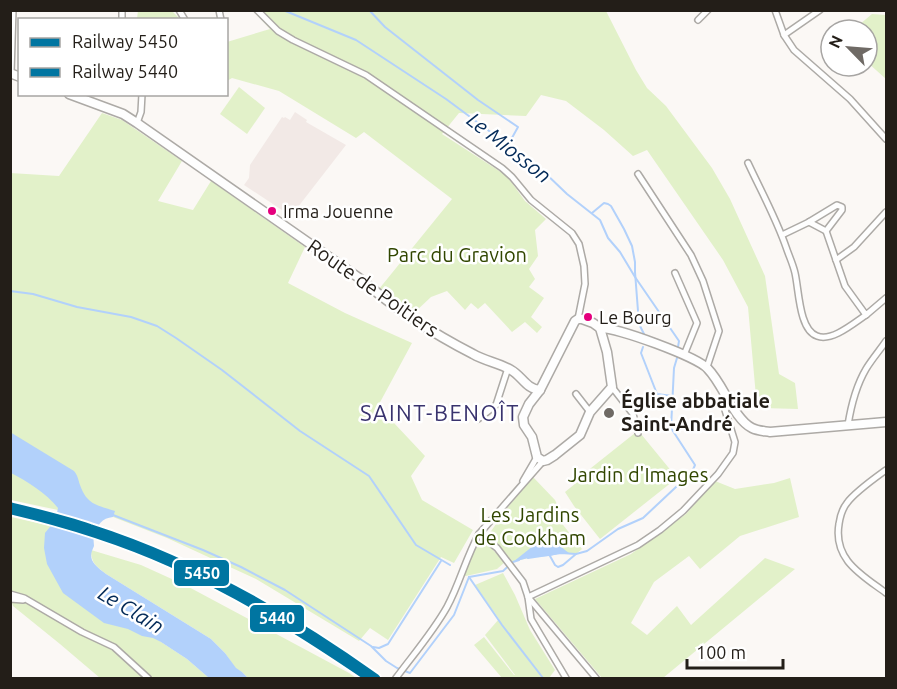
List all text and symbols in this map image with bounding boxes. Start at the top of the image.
legend [18,18,228,96]
north arrow [819,18,879,78]
text: Railway 5450 [72,31,178,51]
text: N [825,32,846,51]
text: Railway 5440 [72,61,178,81]
water label: Le Miosson [463,107,556,187]
place label: Irma Jouenne [283,201,393,221]
marker: Irma Jouenne [266,205,278,217]
street label: Route de Poitiers [303,234,443,341]
park label: Parc du Gravion [387,243,527,266]
place label: Le Bourg [599,307,672,327]
marker: Le Bourg [582,311,594,323]
place label: Église abbatiale Saint-André [621,388,770,435]
district label: SAINT-BENOÎT [360,399,520,425]
marker: Église abbatiale Saint-André [602,406,616,420]
park label: Jardin d'Images [568,463,708,486]
park label: Les Jardins de Cookham [474,503,586,549]
line badge: 5450 [173,559,230,587]
text: 5450 [184,564,220,582]
water label: Le Clain [94,580,169,638]
line badge: 5440 [249,604,305,633]
text: 5440 [259,609,295,627]
scale bar [687,632,783,670]
text: 100 m [696,642,746,662]

